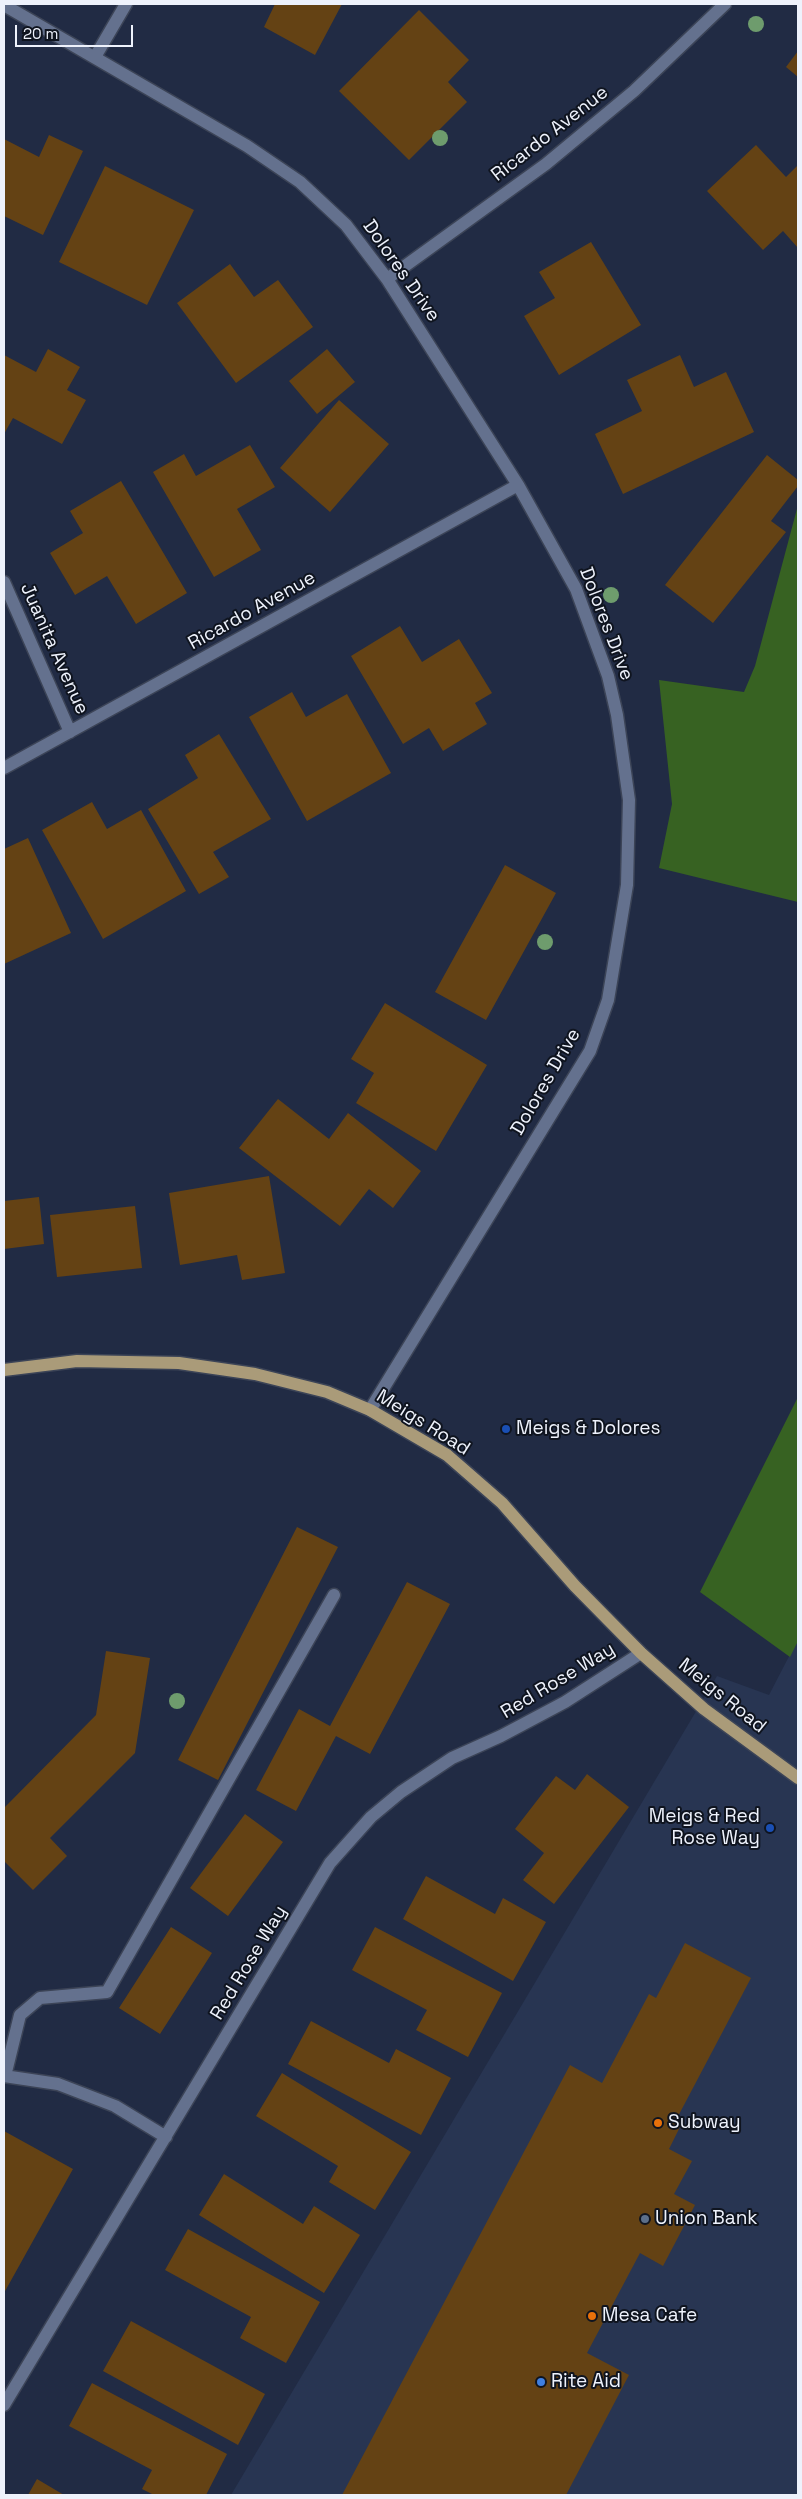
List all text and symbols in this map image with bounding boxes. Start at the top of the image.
scale bar [18,15,135,47]
text: 20 m [23,24,58,43]
street label: Ricardo Avenue [487,81,613,187]
street label: Dolores Drive [357,216,445,326]
street label: Dolores Drive [574,564,638,684]
street label: Ricardo Avenue [184,567,320,655]
street label: Juanita Avenue [15,580,93,718]
street label: Dolores Drive [506,1025,586,1139]
street label: Meigs Road [372,1385,474,1461]
place label: Meigs & Dolores [516,1418,661,1440]
marker: Meigs & Dolores [500,1423,512,1435]
street label: Red Rose Way [497,1638,619,1724]
street label: Meigs Road [674,1654,770,1738]
place label: Meigs & Red Rose Way [649,1806,760,1850]
marker: Meigs & Red Rose Way [764,1822,776,1834]
street label: Red Rose Way [206,1902,292,2024]
place label: Subway [668,2112,741,2134]
marker: Subway [652,2117,664,2129]
place label: Union Bank [655,2208,758,2230]
marker: Union Bank [639,2213,651,2225]
place label: Mesa Cafe [602,2305,697,2327]
marker: Mesa Cafe [586,2310,598,2322]
place label: Rite Aid [551,2371,621,2393]
marker: Rite Aid [535,2376,547,2388]

